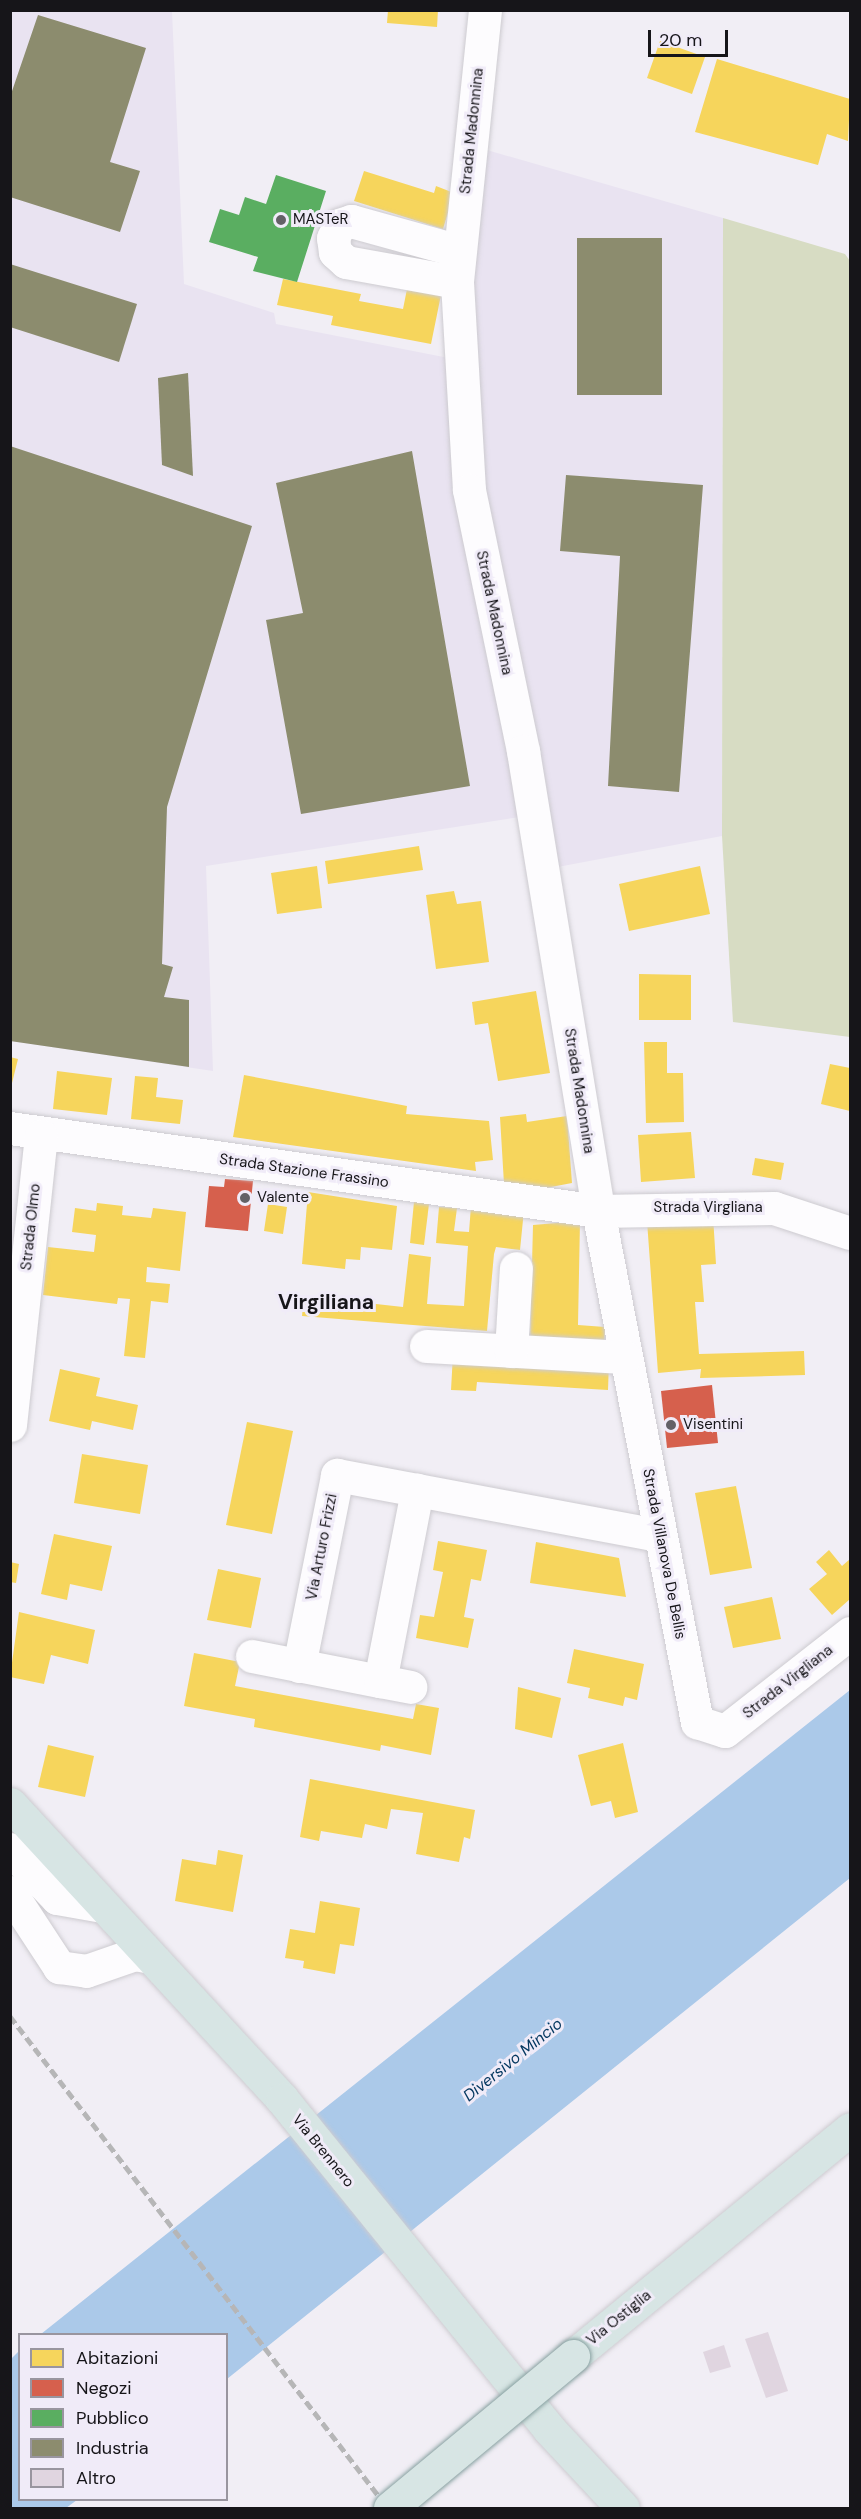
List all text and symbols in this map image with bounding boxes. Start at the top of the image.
scale bar [651,18,730,56]
text: 20 m [659,28,702,52]
street label: Strada Madonnina [456,67,488,195]
place label: MASTeR [293,211,349,229]
marker: MASTeR [274,213,288,227]
street label: Strada Madonnina [472,549,516,677]
street label: Strada Madonnina [560,1027,598,1155]
street label: Strada Stazione Frassino [218,1150,390,1192]
street label: Strada Olmo [17,1183,45,1271]
place label: Valente [257,1189,309,1207]
marker: Valente [238,1191,252,1205]
street label: Strada Virgliana [653,1199,763,1217]
district label: Virgiliana [278,1289,374,1315]
place label: Visentini [683,1416,743,1434]
marker: Visentini [664,1418,678,1432]
street label: Strada Villanova De Bellis [639,1467,689,1641]
street label: Via Arturo Frizzi [303,1492,341,1602]
street label: Strada Virgliana [739,1641,837,1723]
water label: Diversivo Mincio [460,2014,566,2106]
street label: Via Brennero [288,2111,358,2191]
street label: Via Ostiglia [583,2287,655,2349]
legend [18,2333,228,2501]
text: Abitazioni [76,2346,158,2370]
text: Negozi [76,2376,132,2400]
text: Pubblico [76,2406,149,2430]
text: Industria [76,2436,149,2460]
text: Altro [76,2466,116,2490]

